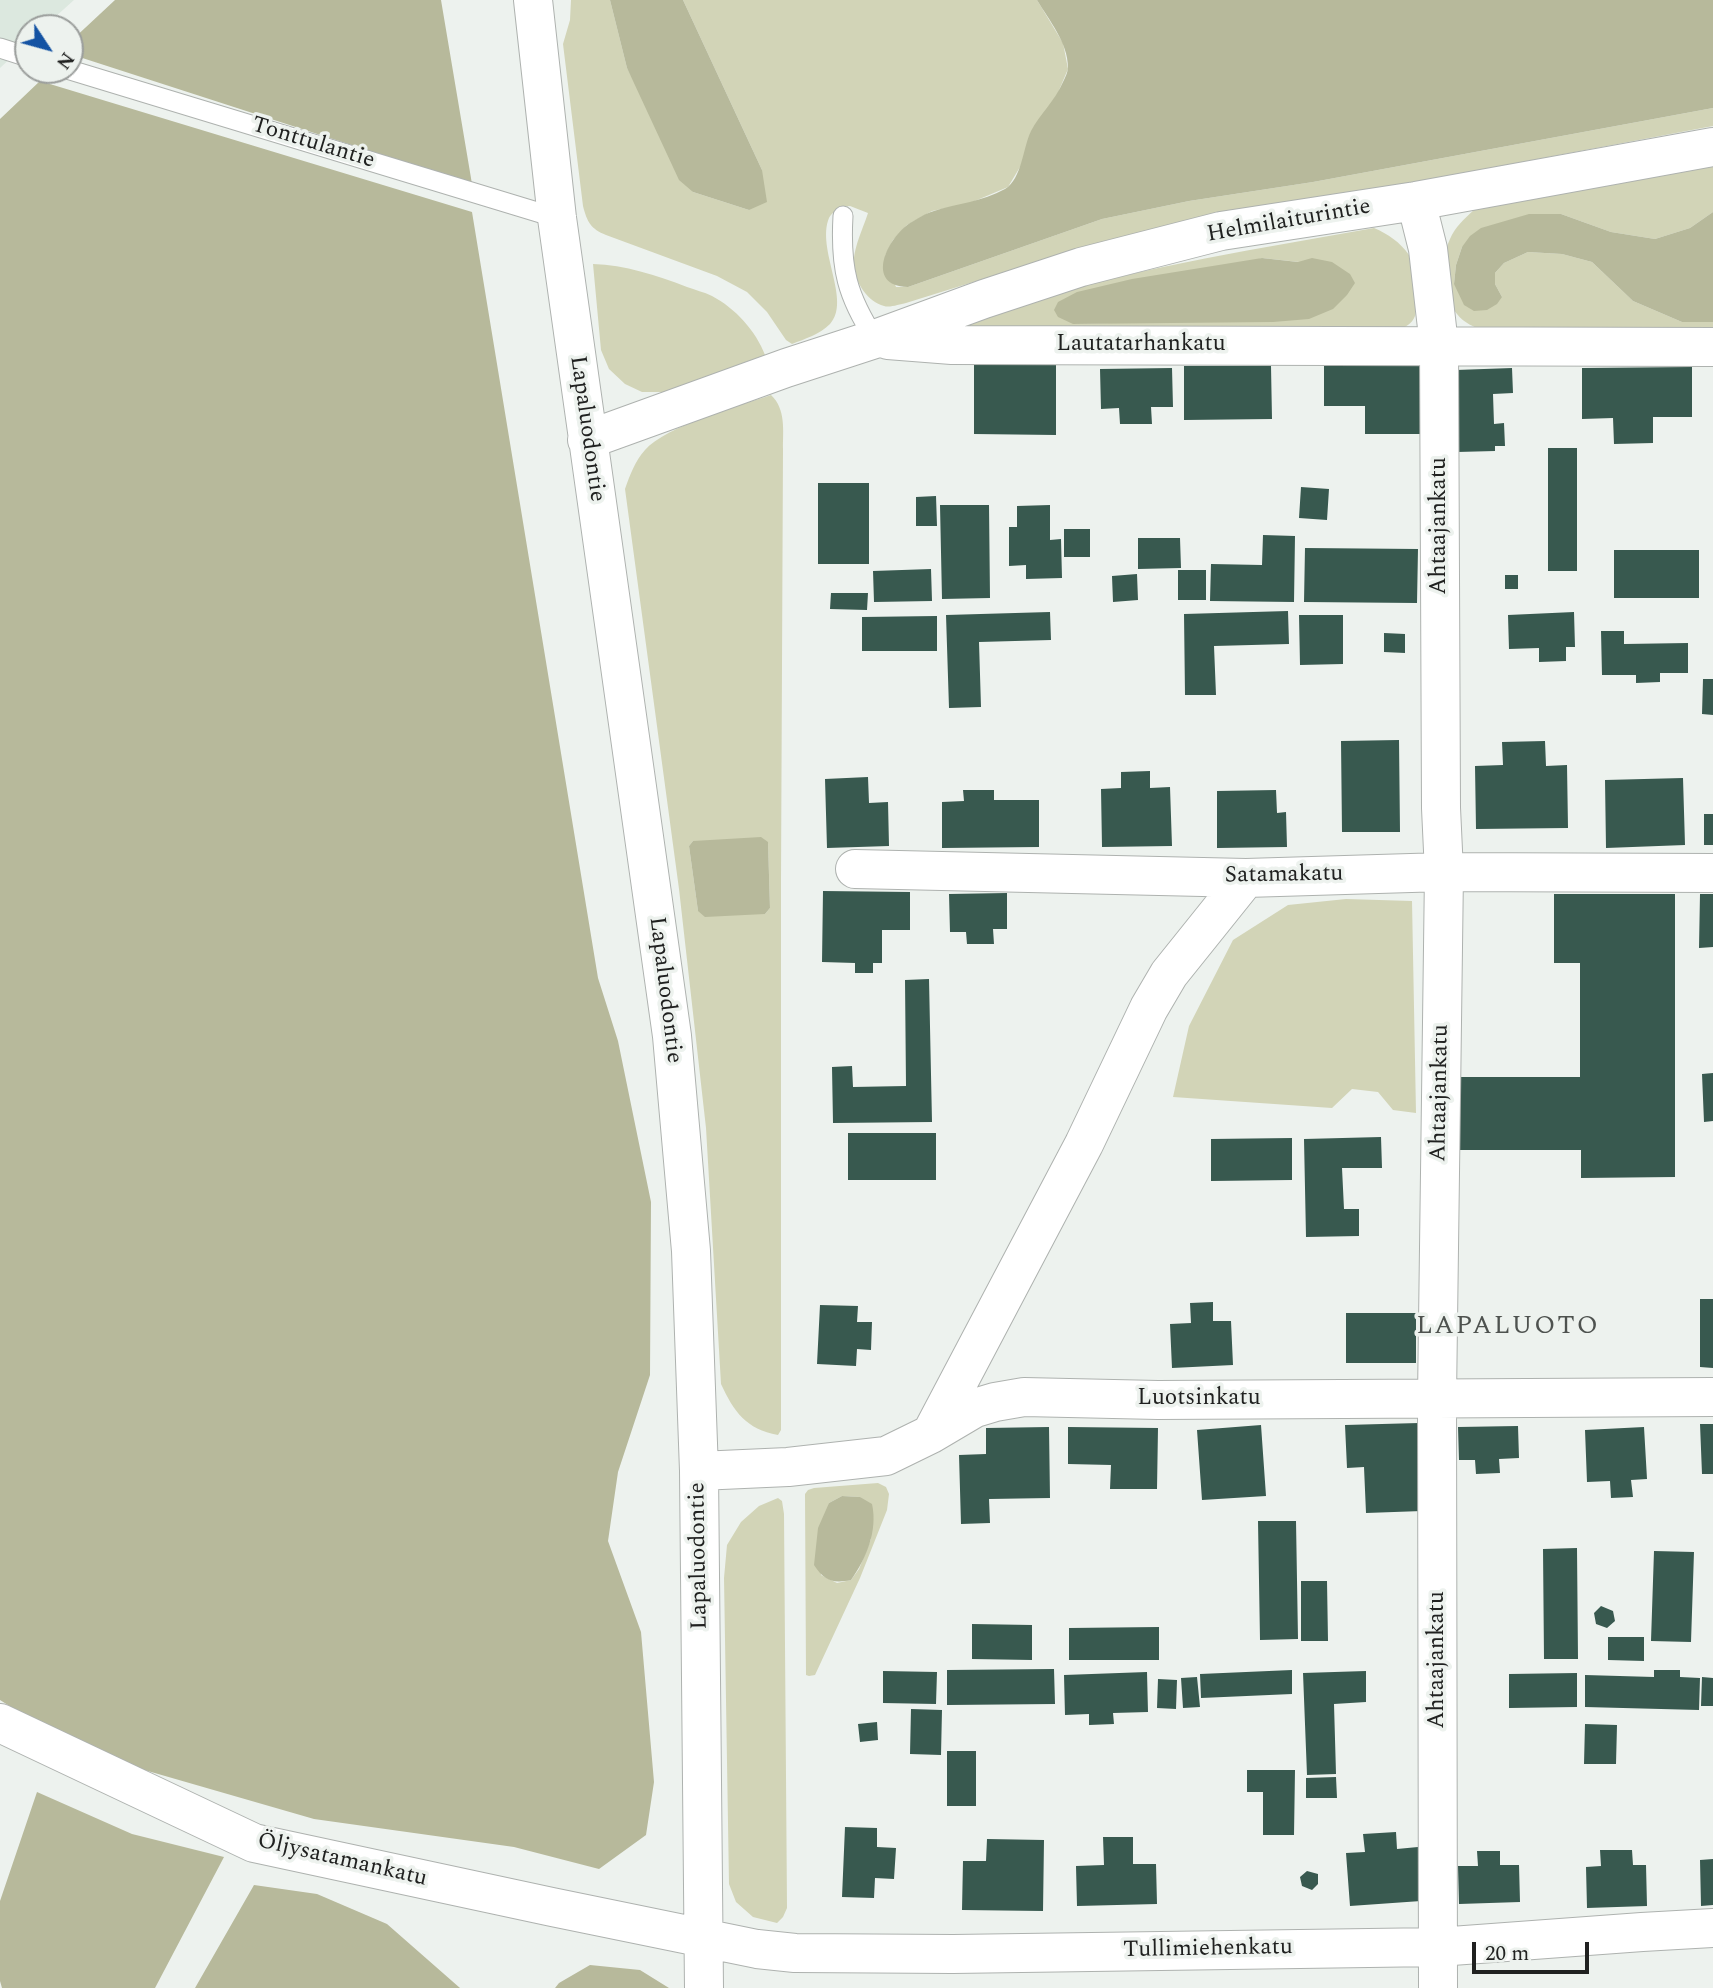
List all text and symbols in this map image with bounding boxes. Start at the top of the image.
north arrow [14,14,84,84]
text: N [48,46,81,75]
street label: Tonttulantie [248,112,378,176]
street label: Helmilaiturintie [1205,194,1373,250]
street label: Lautatarhankatu [1056,331,1226,359]
street label: Lapaluodontie [562,354,610,504]
street label: Ahtaajankatu [1426,457,1454,595]
street label: Satamakatu [1224,861,1344,891]
street label: Lapaluodontie [641,915,687,1065]
street label: Ahtaajankatu [1426,1024,1456,1162]
district label: LAPALUOTO [1417,1312,1599,1344]
street label: Luotsinkatu [1137,1385,1261,1413]
street label: Lapaluodontie [685,1482,715,1630]
street label: Ahtaajankatu [1424,1591,1452,1729]
street label: Öljysatamankatu [254,1828,430,1894]
scale bar [1475,1928,1592,1972]
street label: Tullimiehenkatu [1123,1935,1293,1965]
text: 20 m [1485,1938,1529,1970]

